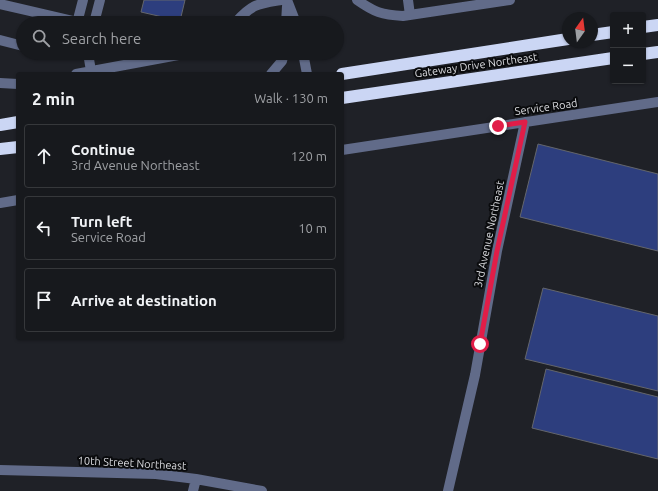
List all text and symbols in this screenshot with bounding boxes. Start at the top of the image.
north arrow [562,12,598,48]
map controls [610,12,646,84]
button: + [610,12,646,48]
search box [16,16,344,60]
icon: search [30,27,52,49]
text: Search here [62,30,141,47]
button: − [610,48,646,84]
street label: Gateway Drive Northeast [414,50,539,80]
text: 2 min [32,89,75,108]
text: Walk · 130 m [254,91,328,105]
street label: Service Road [514,97,578,117]
route end [489,117,507,135]
text: Continue [71,141,135,158]
icon: ahead [33,145,55,167]
text: 120 m [291,149,327,163]
text: 3rd Avenue Northeast [71,158,200,172]
street label: 3rd Avenue Northeast [472,179,506,288]
text: Turn left [71,213,132,230]
icon: left [33,217,55,239]
text: 10 m [298,221,327,235]
text: Service Road [71,230,146,244]
icon: arrive [33,289,55,311]
text: Arrive at destination [71,292,217,309]
route start [471,335,489,353]
street label: 10th Street Northeast [77,454,187,472]

